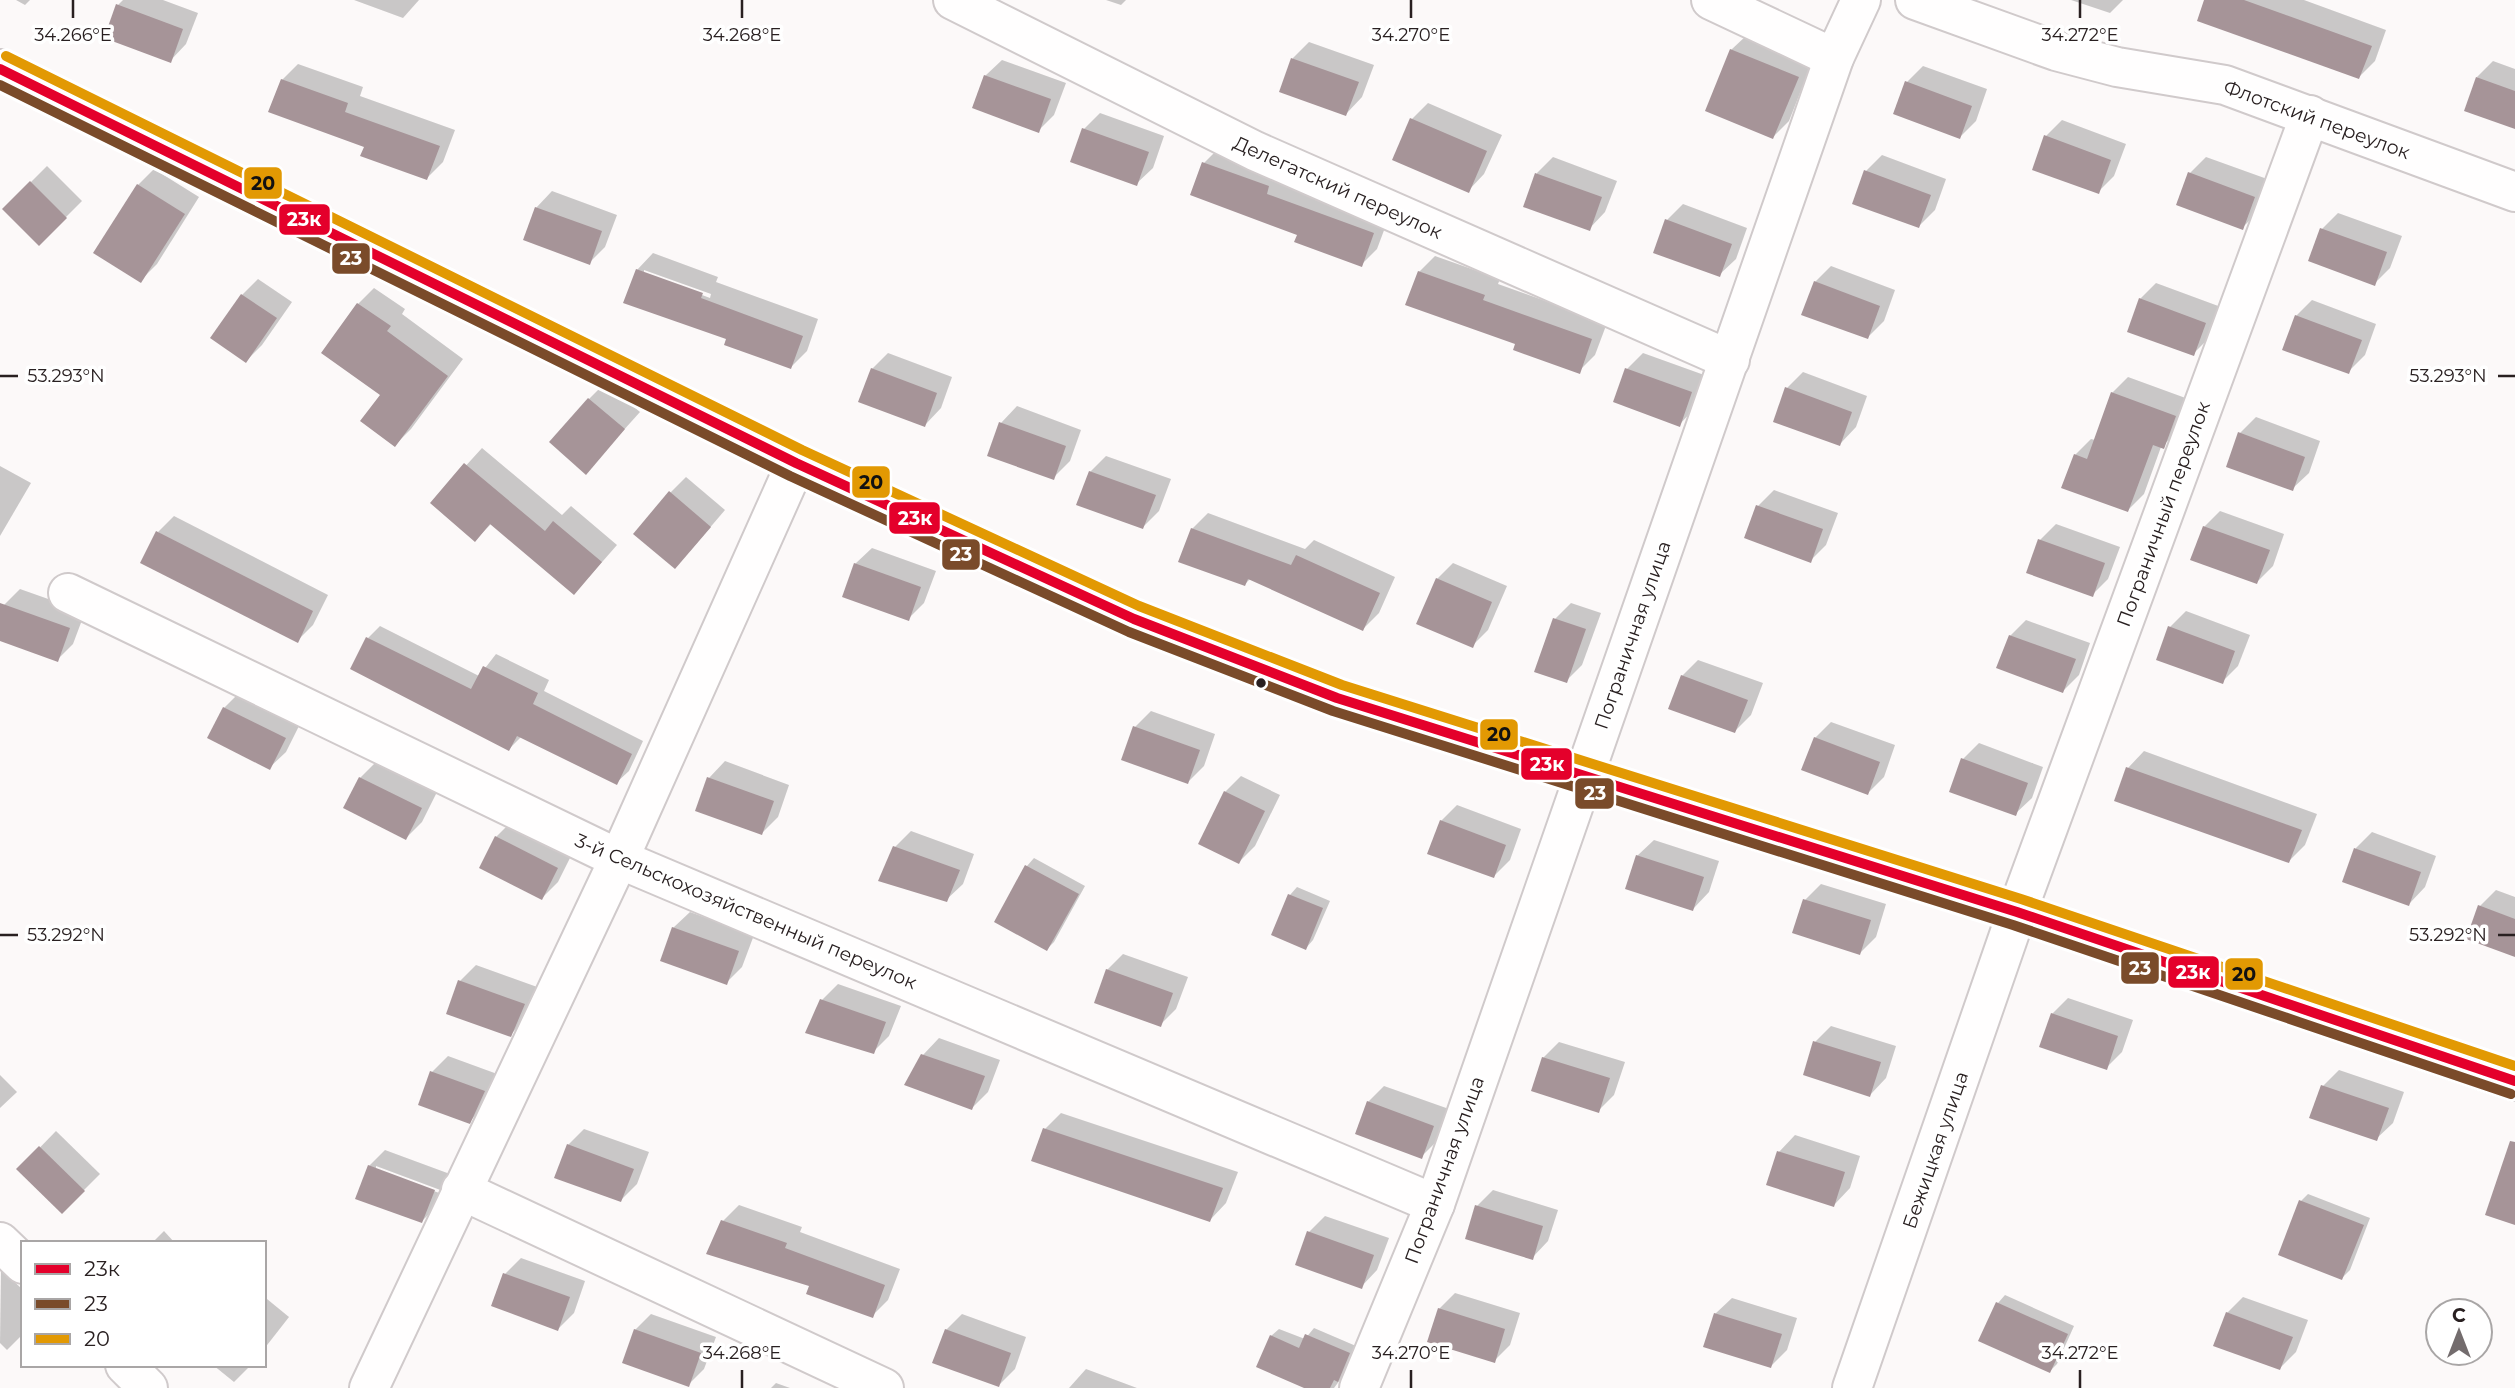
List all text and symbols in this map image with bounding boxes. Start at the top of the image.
text: 34.266°E [34,24,112,46]
text: 34.268°E [703,24,781,46]
text: 34.270°E [1372,24,1450,46]
text: 34.272°E [2041,24,2119,46]
street label: Флотский переулок [2220,75,2413,164]
street label: Делегатский переулок [1230,131,1446,244]
line badge: 20 [243,166,283,200]
text: 20 [251,172,275,195]
line badge: 23к [278,203,331,236]
text: 23к [287,208,322,231]
line badge: 23 [331,242,371,275]
text: 23 [340,247,362,270]
text: 53.293°N [27,365,105,387]
text: 53.293°N [2409,365,2487,387]
street label: Пограничный переулок [2112,398,2215,630]
line badge: 20 [851,465,891,499]
text: 20 [859,471,883,494]
line badge: 23к [888,501,941,535]
text: 23к [898,507,933,530]
line badge: 23 [941,538,981,571]
street label: Пограничная улица [1589,538,1676,732]
text: 23 [950,543,972,566]
unlabelled marker [1254,676,1268,690]
line badge: 20 [1479,718,1519,751]
text: 20 [1487,723,1511,746]
line badge: 23к [1520,747,1573,781]
text: 23к [1530,753,1565,776]
line badge: 23 [1574,777,1615,810]
text: 23 [1584,782,1606,805]
street label: 3-й Сельскохозяйственный переулок [572,829,920,994]
text: 53.292°N [27,924,105,946]
text: 53.292°N [2409,924,2487,946]
line badge: 23 [2120,951,2160,985]
line badge: 23к [2167,955,2220,989]
text: 23 [2129,957,2151,980]
line badge: 20 [2224,957,2264,991]
text: 23к [2176,961,2211,984]
text: 20 [2232,963,2256,986]
street label: Бежицкая улица [1898,1069,1973,1232]
street label: Пограничная улица [1400,1073,1489,1267]
legend [21,1241,266,1367]
text: 23к [84,1256,120,1281]
text: 23 [84,1291,108,1316]
north arrow [2424,1297,2494,1367]
text: С [2452,1304,2466,1327]
text: 20 [84,1326,110,1351]
text: 34.268°E [703,1342,781,1364]
text: 34.270°E [1372,1342,1450,1364]
text: 34.272°E [2041,1342,2119,1364]

